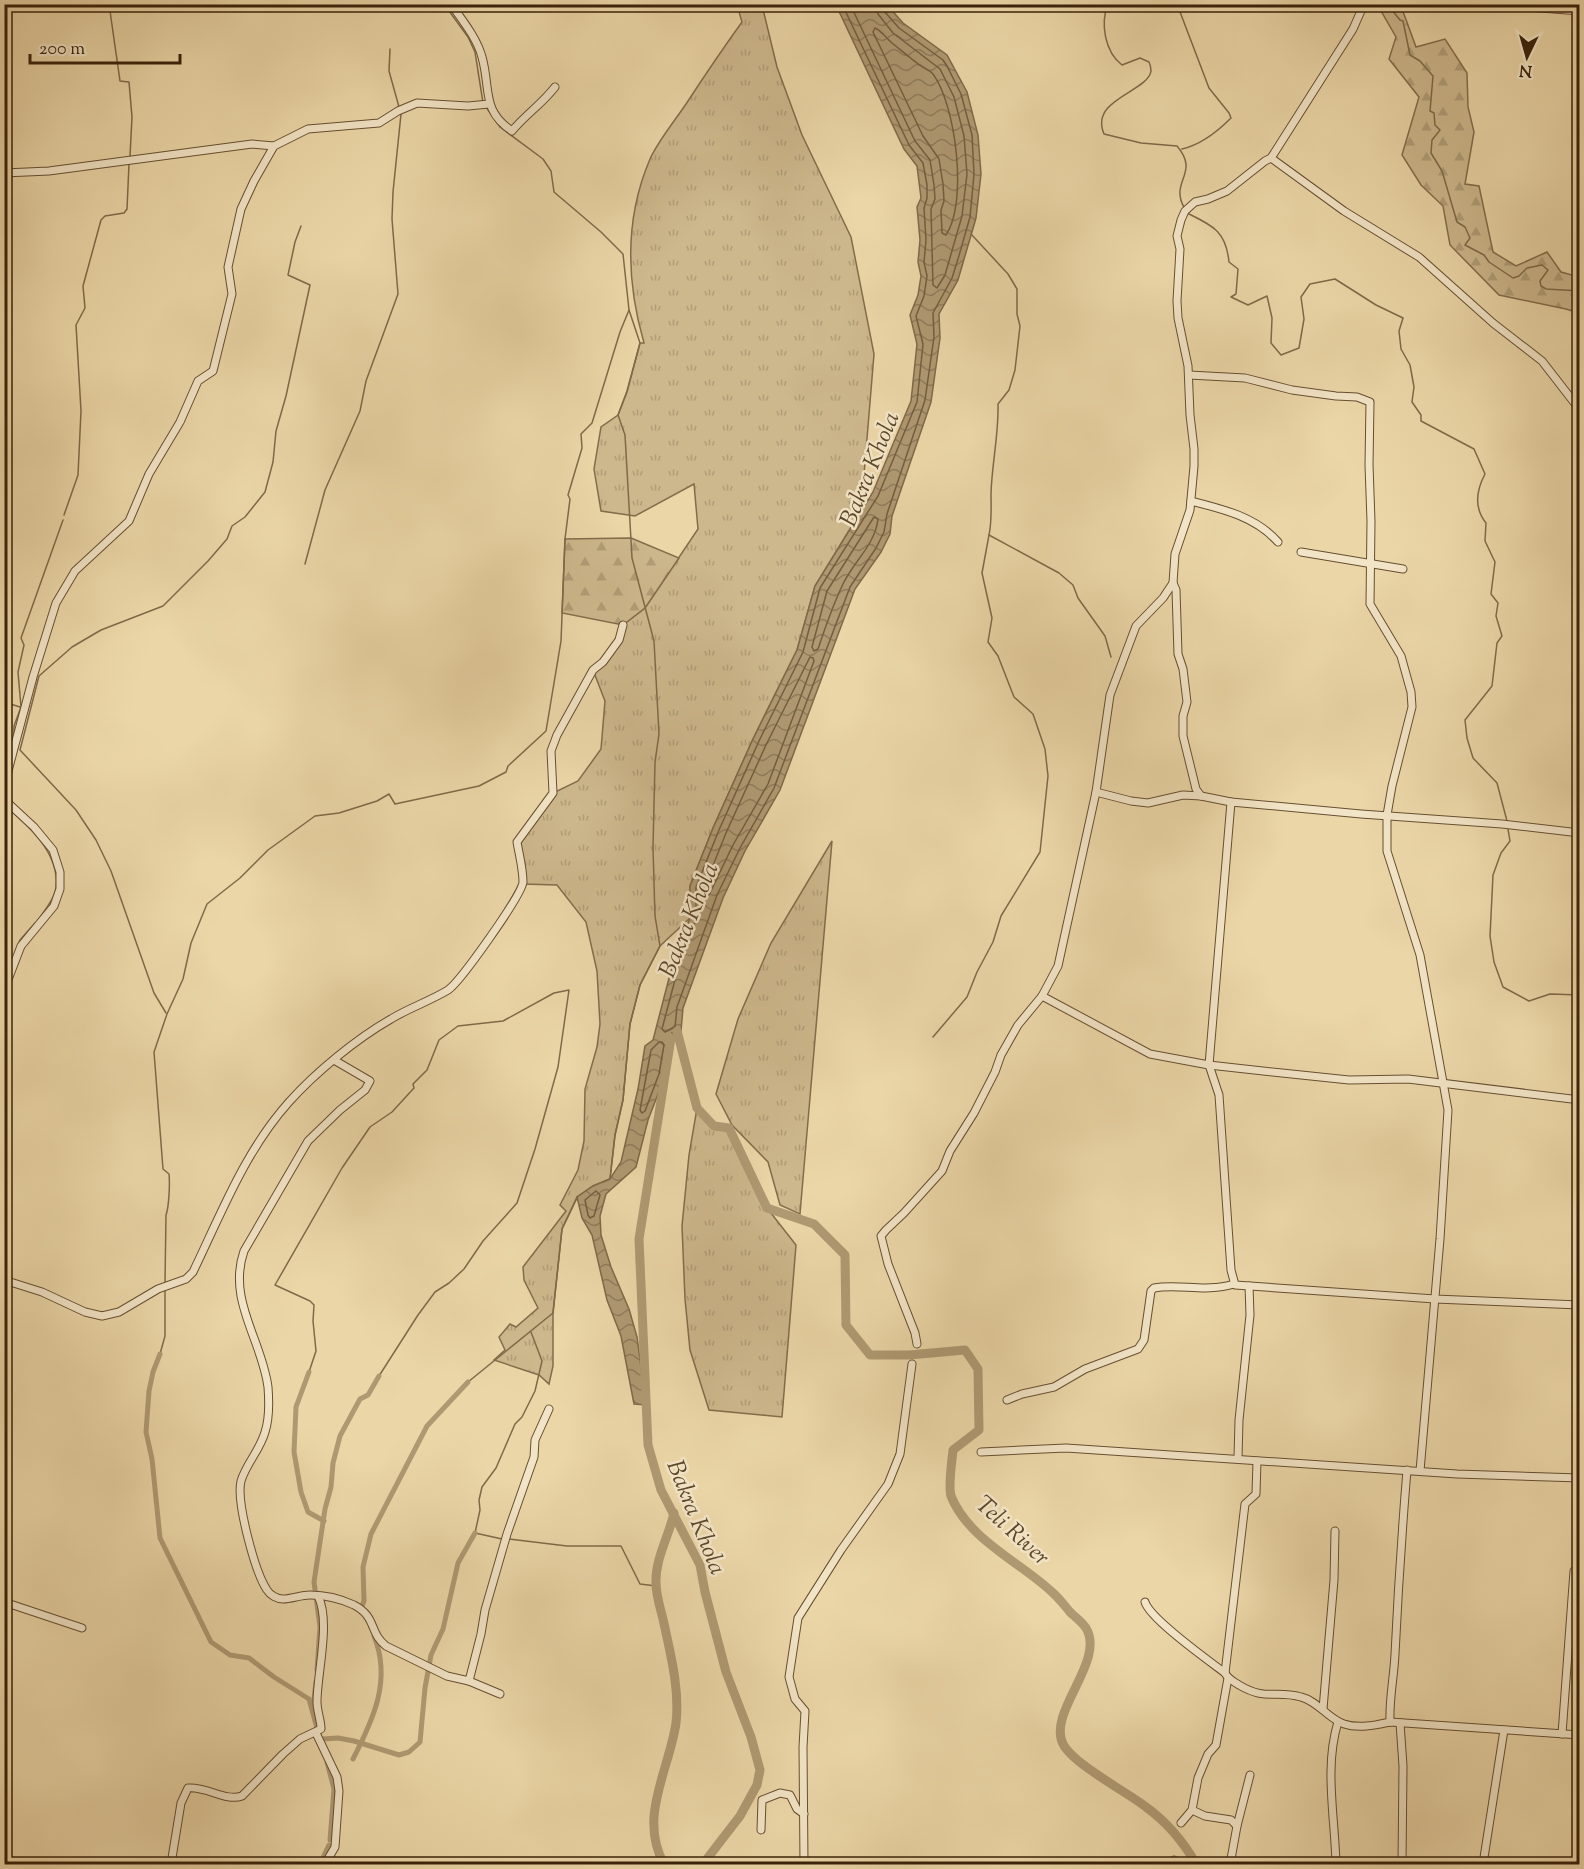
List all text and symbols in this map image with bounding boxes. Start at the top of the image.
scale bar [30,27,180,65]
north arrow [1497,27,1557,87]
text: 200 m [39,37,85,63]
text: N [1518,57,1533,81]
water label: Bakra Khola [832,407,909,532]
water label: Bakra Khola [651,858,728,983]
water label: Bakra Khola [657,1455,734,1580]
water label: Teli River [967,1489,1057,1575]

